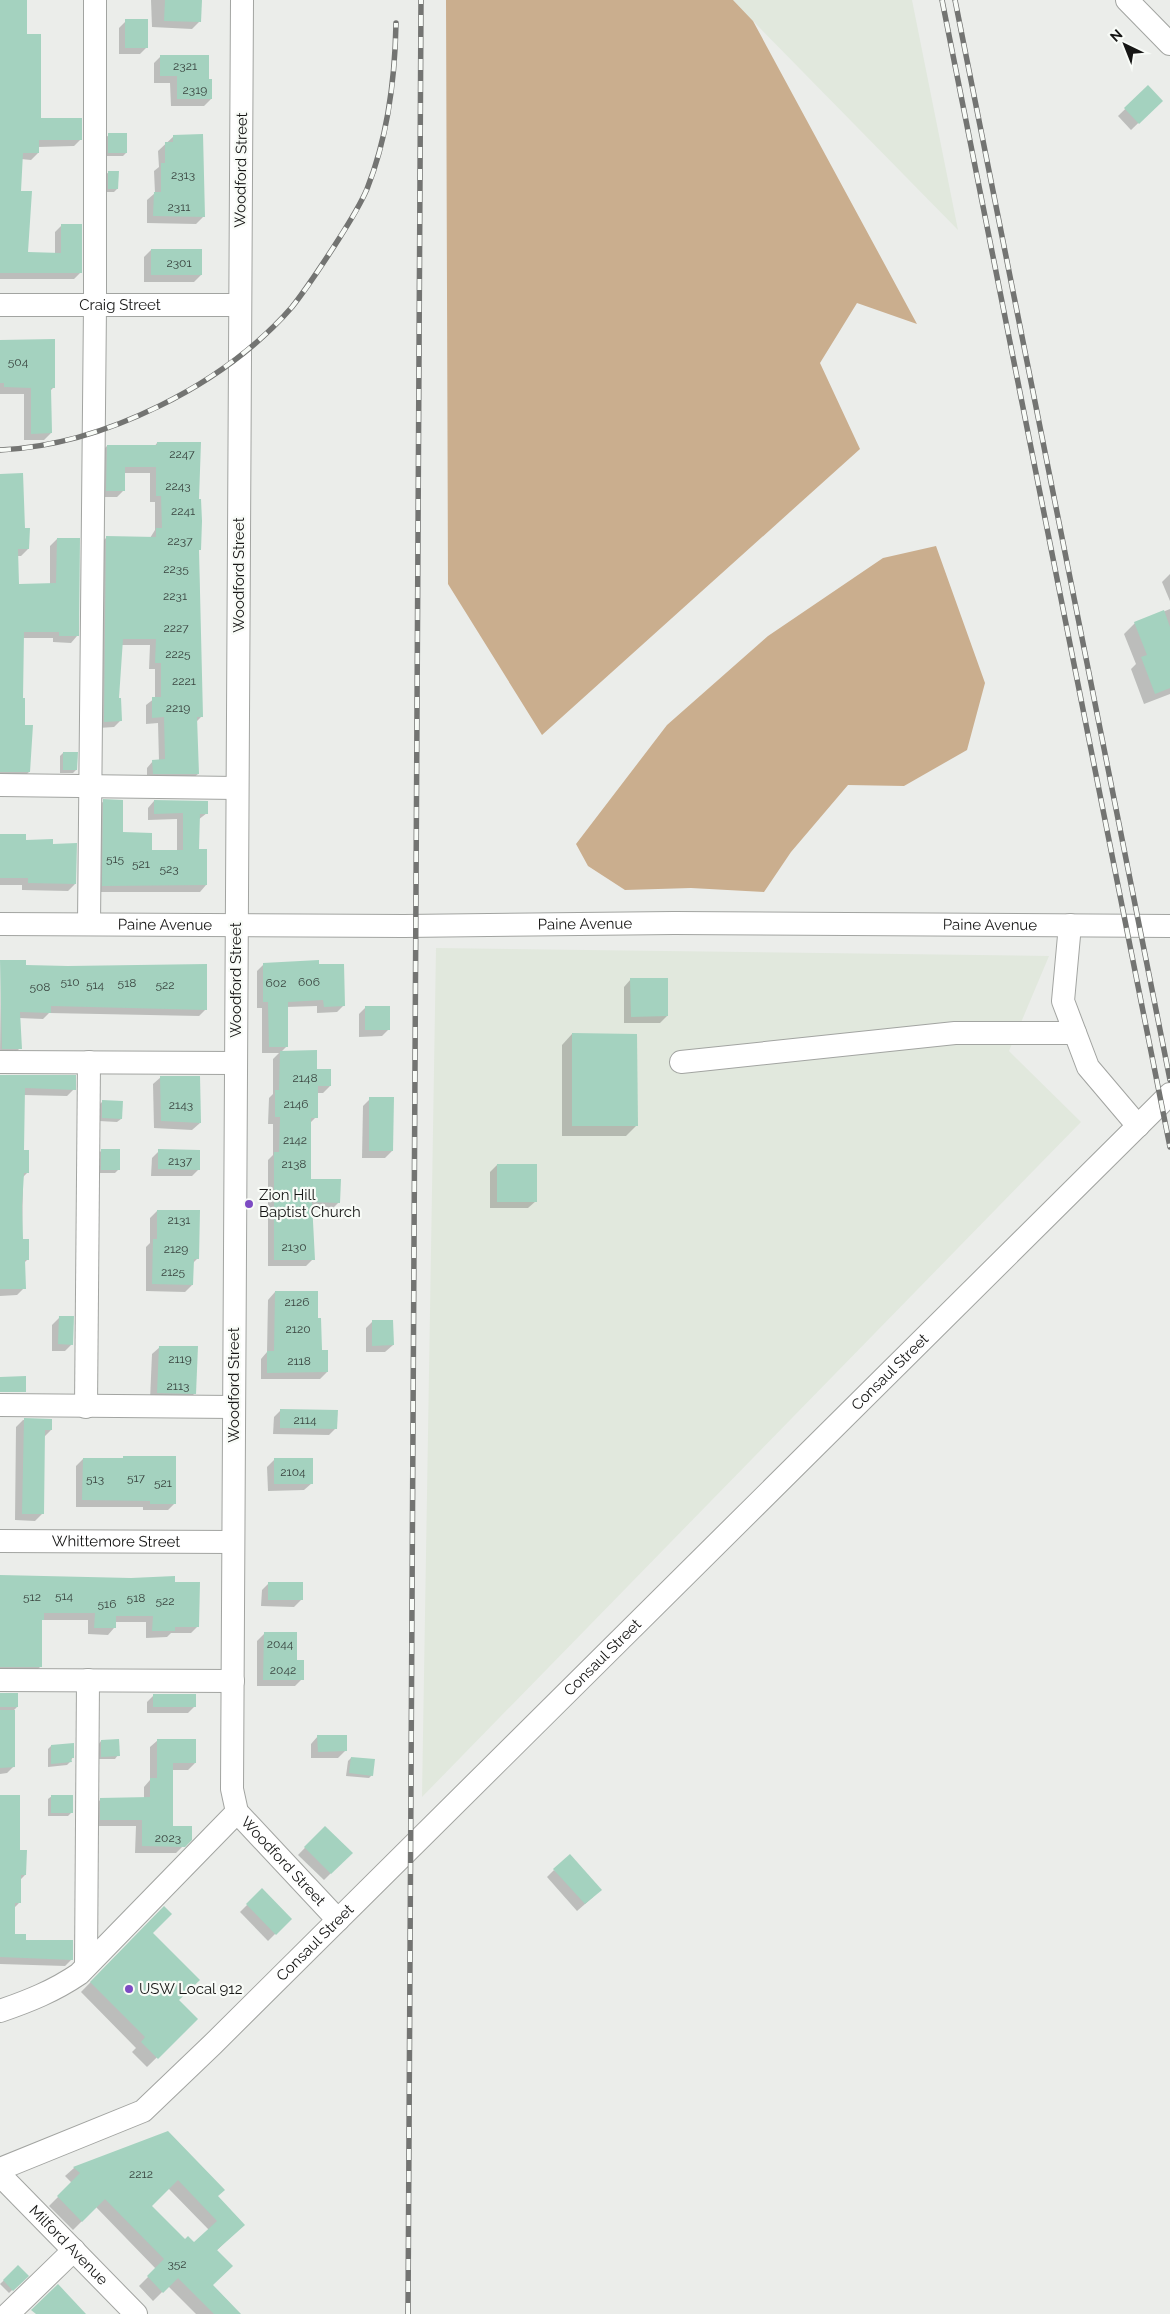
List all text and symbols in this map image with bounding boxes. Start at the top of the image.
north arrow [1100,20,1150,70]
text: N [1107,26,1125,45]
house number: 2321 [173,59,197,73]
house number: 2319 [183,83,207,97]
street label: Woodford Street [231,112,251,228]
house number: 2313 [171,168,195,182]
house number: 2311 [168,200,190,214]
house number: 2301 [166,256,192,270]
street label: Craig Street [79,296,161,314]
house number: 504 [8,355,29,369]
house number: 2247 [169,447,195,461]
house number: 2243 [165,479,191,493]
house number: 2241 [171,504,195,518]
street label: Woodford Street [230,517,248,633]
house number: 2237 [167,534,193,548]
house number: 2235 [163,562,189,576]
house number: 2231 [163,589,187,603]
house number: 2227 [163,621,189,635]
house number: 2225 [165,647,191,661]
house number: 2221 [172,674,196,688]
house number: 2219 [166,701,190,715]
house number: 515 [106,852,125,866]
house number: 521 [132,857,150,871]
house number: 523 [159,862,179,876]
street label: Paine Avenue [538,914,632,934]
street label: Paine Avenue [118,916,212,934]
street label: Paine Avenue [943,916,1037,934]
street label: Woodford Street [227,922,245,1038]
house number: 510 [60,975,80,989]
house number: 606 [298,975,320,989]
house number: 518 [118,976,136,990]
house number: 602 [266,976,286,990]
house number: 514 [86,978,105,992]
house number: 522 [155,978,175,992]
house number: 508 [29,980,51,994]
house number: 2148 [292,1071,318,1085]
house number: 2146 [283,1097,309,1111]
house number: 2143 [169,1098,193,1112]
house number: 2142 [283,1133,307,1147]
house number: 2137 [168,1154,193,1168]
house number: 2138 [282,1157,306,1171]
place label: Zion Hill Baptist Church [259,1186,361,1221]
marker: Zion Hill Baptist Church [243,1198,255,1210]
house number: 2131 [168,1213,190,1227]
house number: 2130 [281,1240,307,1254]
house number: 2129 [164,1242,188,1256]
house number: 2125 [161,1265,186,1279]
house number: 2126 [285,1295,309,1309]
house number: 2120 [286,1322,310,1336]
street label: Woodford Street [225,1327,243,1443]
street label: Consaul Street [848,1330,932,1414]
house number: 2119 [168,1352,192,1366]
house number: 2118 [287,1354,311,1368]
house number: 2113 [167,1379,189,1393]
house number: 2114 [293,1413,317,1427]
house number: 2104 [280,1465,306,1479]
house number: 517 [127,1471,146,1485]
house number: 513 [86,1472,104,1486]
house number: 521 [154,1476,172,1490]
street label: Whittemore Street [52,1532,180,1551]
house number: 514 [55,1589,74,1603]
house number: 512 [23,1590,41,1604]
house number: 518 [127,1591,145,1605]
house number: 522 [155,1594,175,1608]
house number: 516 [98,1597,116,1611]
street label: Consaul Street [560,1615,645,1700]
house number: 2044 [267,1637,294,1651]
house number: 2042 [270,1663,296,1677]
street label: Woodford Street [237,1813,329,1910]
house number: 2023 [155,1831,181,1845]
street label: Consaul Street [273,1901,357,1985]
place label: USW Local 912 [139,1980,243,1998]
marker: USW Local 912 [123,1983,135,1995]
house number: 2212 [129,2167,153,2181]
street label: Milford Avenue [26,2201,112,2289]
house number: 352 [167,2257,187,2271]

